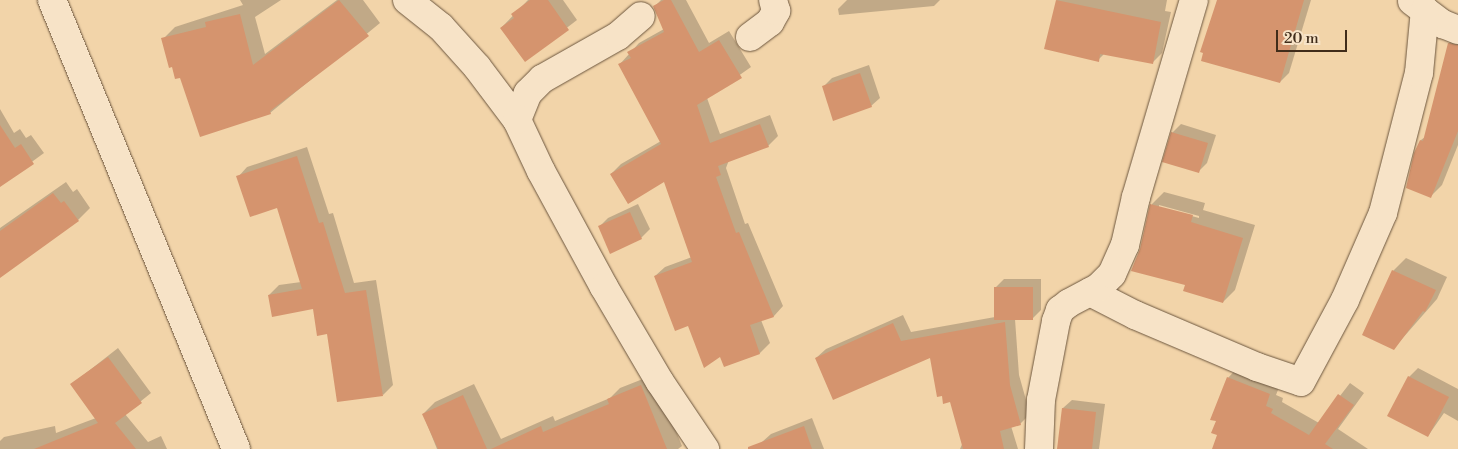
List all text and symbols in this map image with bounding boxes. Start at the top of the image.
scale bar [1278,20,1349,52]
text: 20 m [1284,29,1319,48]

